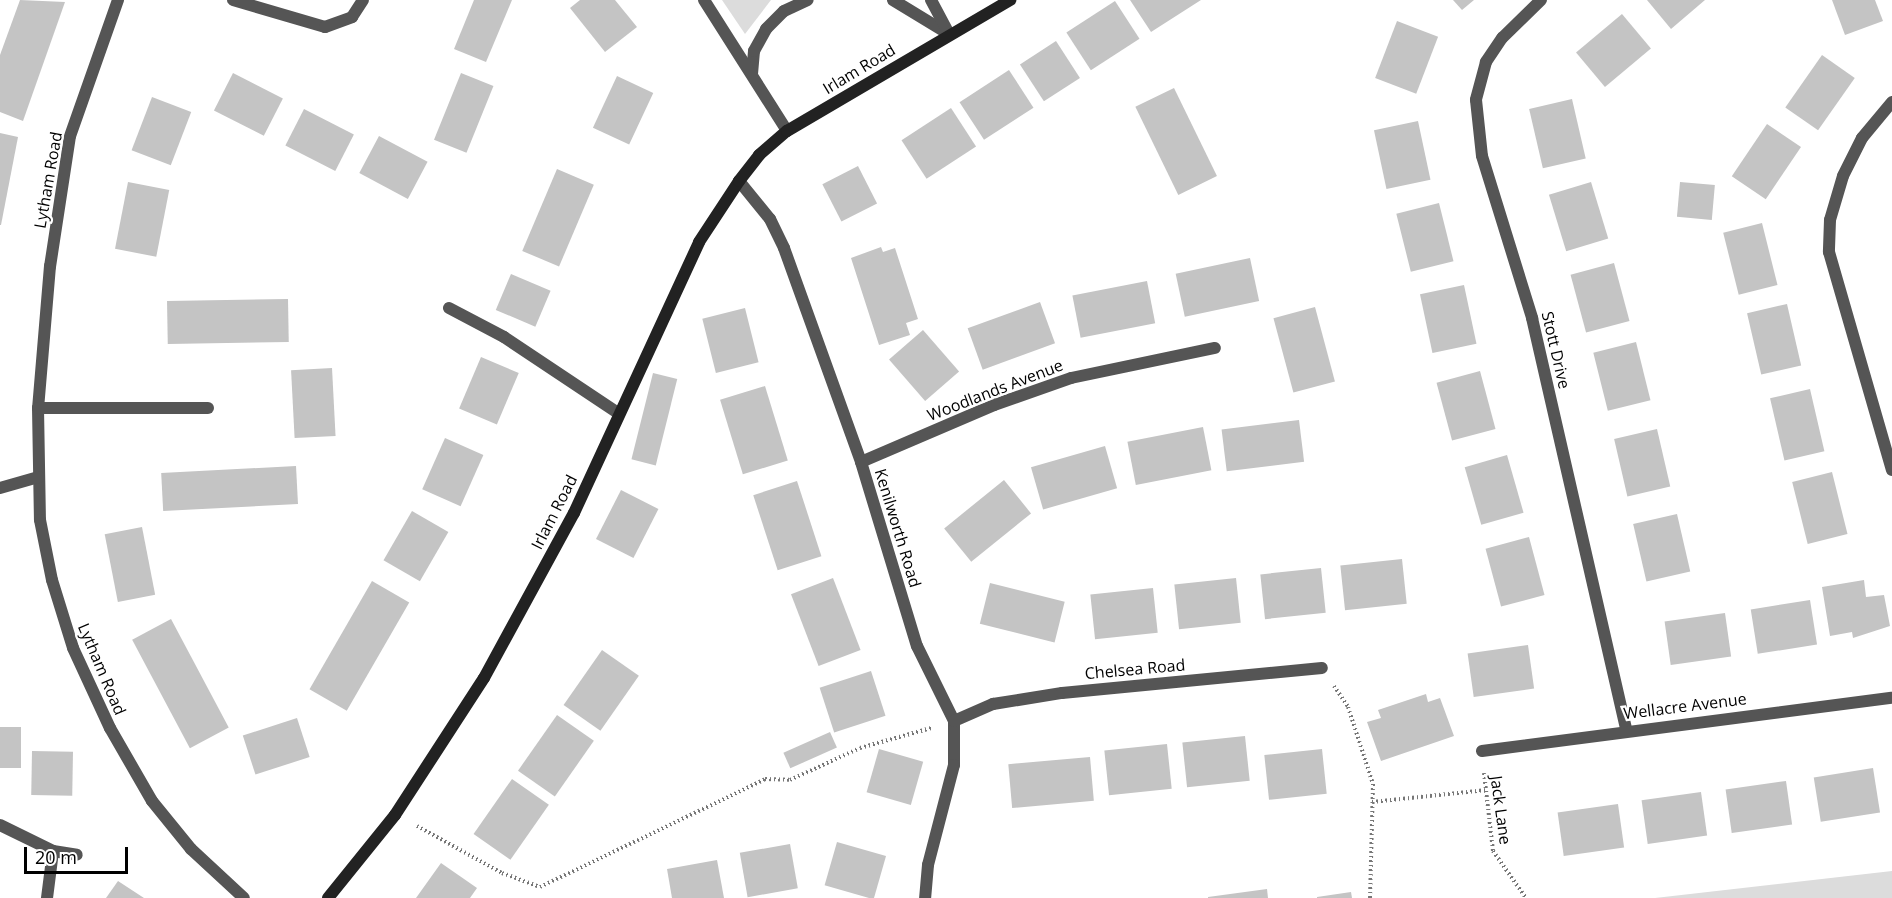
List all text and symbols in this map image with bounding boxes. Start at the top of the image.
street label: Irlam Road [819,40,899,98]
street label: Lytham Road [30,130,66,230]
street label: Stott Drive [1538,309,1574,391]
street label: Woodlands Avenue [924,355,1066,425]
street label: Kenilworth Road [871,466,925,590]
street label: Irlam Road [527,472,581,552]
street label: Lytham Road [74,620,130,718]
street label: Chelsea Road [1084,655,1186,683]
street label: Wellacre Avenue [1622,689,1748,723]
street label: Jack Lane [1487,774,1515,846]
scale bar [27,835,130,873]
text: 20 m [35,845,77,869]

